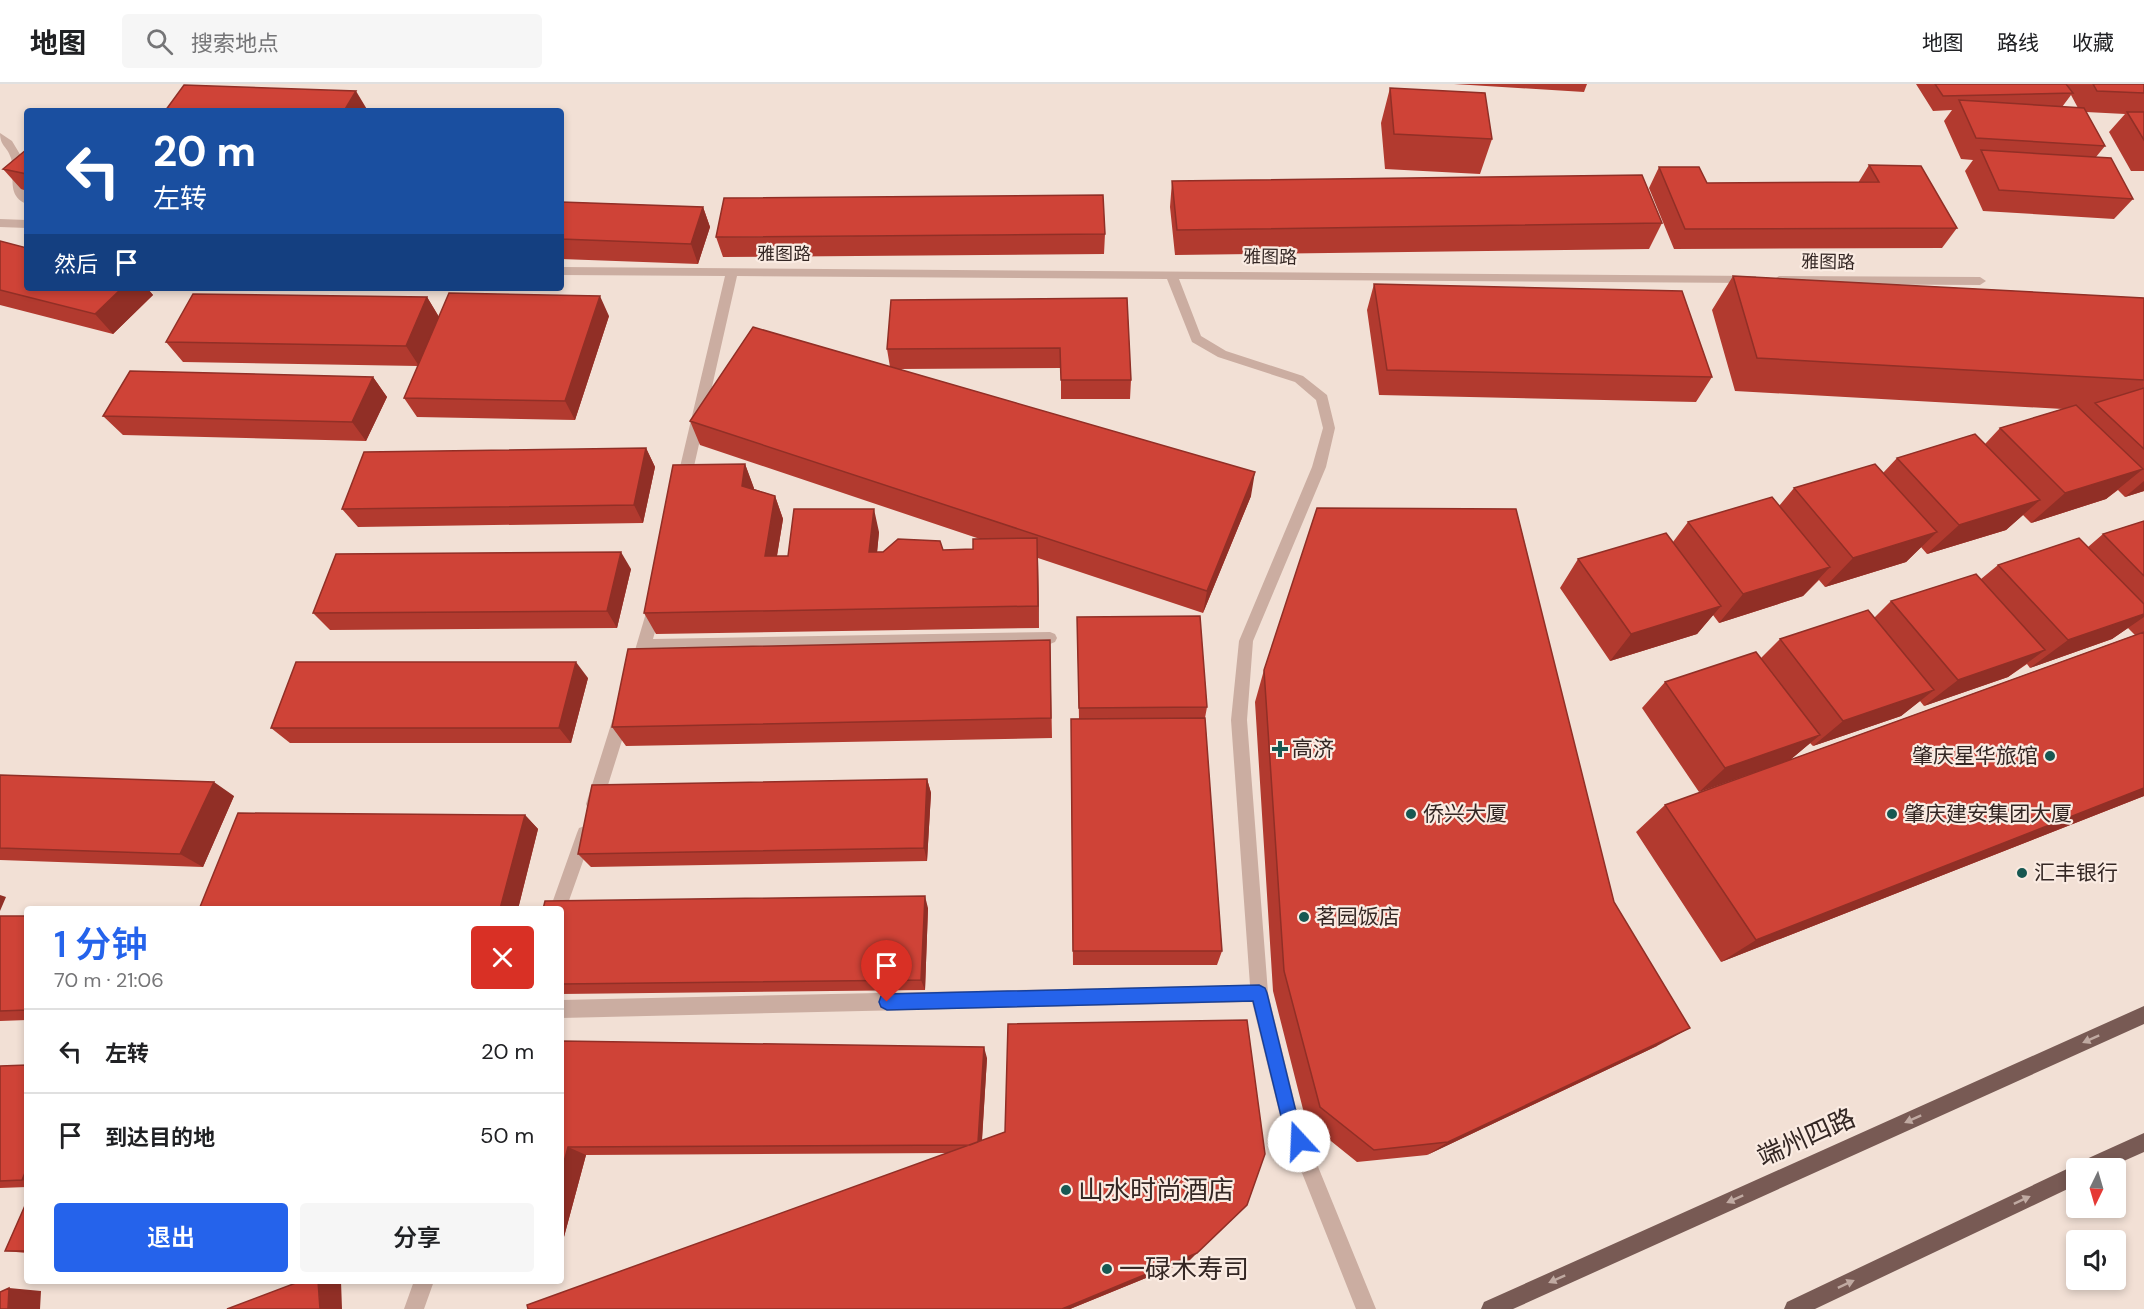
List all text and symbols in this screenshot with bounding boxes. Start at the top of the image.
search box [122,14,542,68]
text: 地图 [30,25,86,62]
icon: search [143,25,176,58]
text: 搜索地点 [191,29,279,58]
text: 地图 [1922,29,1964,57]
text: 路线 [1997,29,2039,57]
text: 收藏 [2072,29,2114,57]
text: 20 m [153,124,256,179]
icon: left [54,132,132,210]
text: 左转 [153,181,207,216]
street label: 雅图路 [757,242,811,266]
street label: 雅图路 [1243,245,1297,269]
icon: arrive [110,246,143,279]
text: 然后 [54,250,98,279]
street label: 雅图路 [1801,250,1855,274]
place label: 高济 [1292,735,1334,763]
marker: 高济 [1273,742,1287,756]
place label: 肇庆星华旅馆 [1912,742,2038,770]
marker: 肇庆星华旅馆 [2043,749,2057,763]
place label: 侨兴大厦 [1423,800,1507,828]
place label: 肇庆建安集团大厦 [1904,800,2072,828]
marker: 侨兴大厦 [1404,807,1418,821]
marker: 肇庆建安集团大厦 [1885,807,1899,821]
place label: 汇丰银行 [2034,859,2118,887]
marker: 汇丰银行 [2015,866,2029,880]
place label: 茗园饭店 [1316,903,1400,931]
marker: 茗园饭店 [1297,910,1311,924]
text: 1 分钟 [54,921,147,968]
button: close [471,926,534,989]
pin [861,940,912,1002]
icon: arrive [870,949,903,982]
text: 70 m · 21:06 [54,967,164,993]
one-way arrow [2082,1034,2099,1043]
icon: left [54,1035,87,1068]
text: 20 m [481,1037,534,1066]
text: 左转 [105,1039,149,1068]
street label: 端州四路 [1752,1100,1860,1174]
position arrow [1267,1109,1331,1173]
one-way arrow [1903,1114,1921,1124]
icon: arrive [54,1119,87,1152]
text: 50 m [480,1121,534,1150]
text: 到达目的地 [105,1123,215,1152]
north arrow [2066,1158,2126,1218]
map controls [2066,1158,2126,1290]
place label: 山水时尚酒店 [1078,1173,1234,1207]
marker: 山水时尚酒店 [1059,1183,1073,1197]
one-way arrow [1726,1194,1744,1204]
one-way arrow [2014,1196,2031,1205]
button: 退出 [54,1203,288,1272]
button: 分享 [300,1203,534,1272]
button: sound [2066,1230,2126,1290]
place label: 一碌木寿司 [1119,1252,1249,1286]
marker: 一碌木寿司 [1100,1262,1114,1276]
one-way arrow [1548,1274,1566,1284]
one-way arrow [1838,1279,1855,1288]

